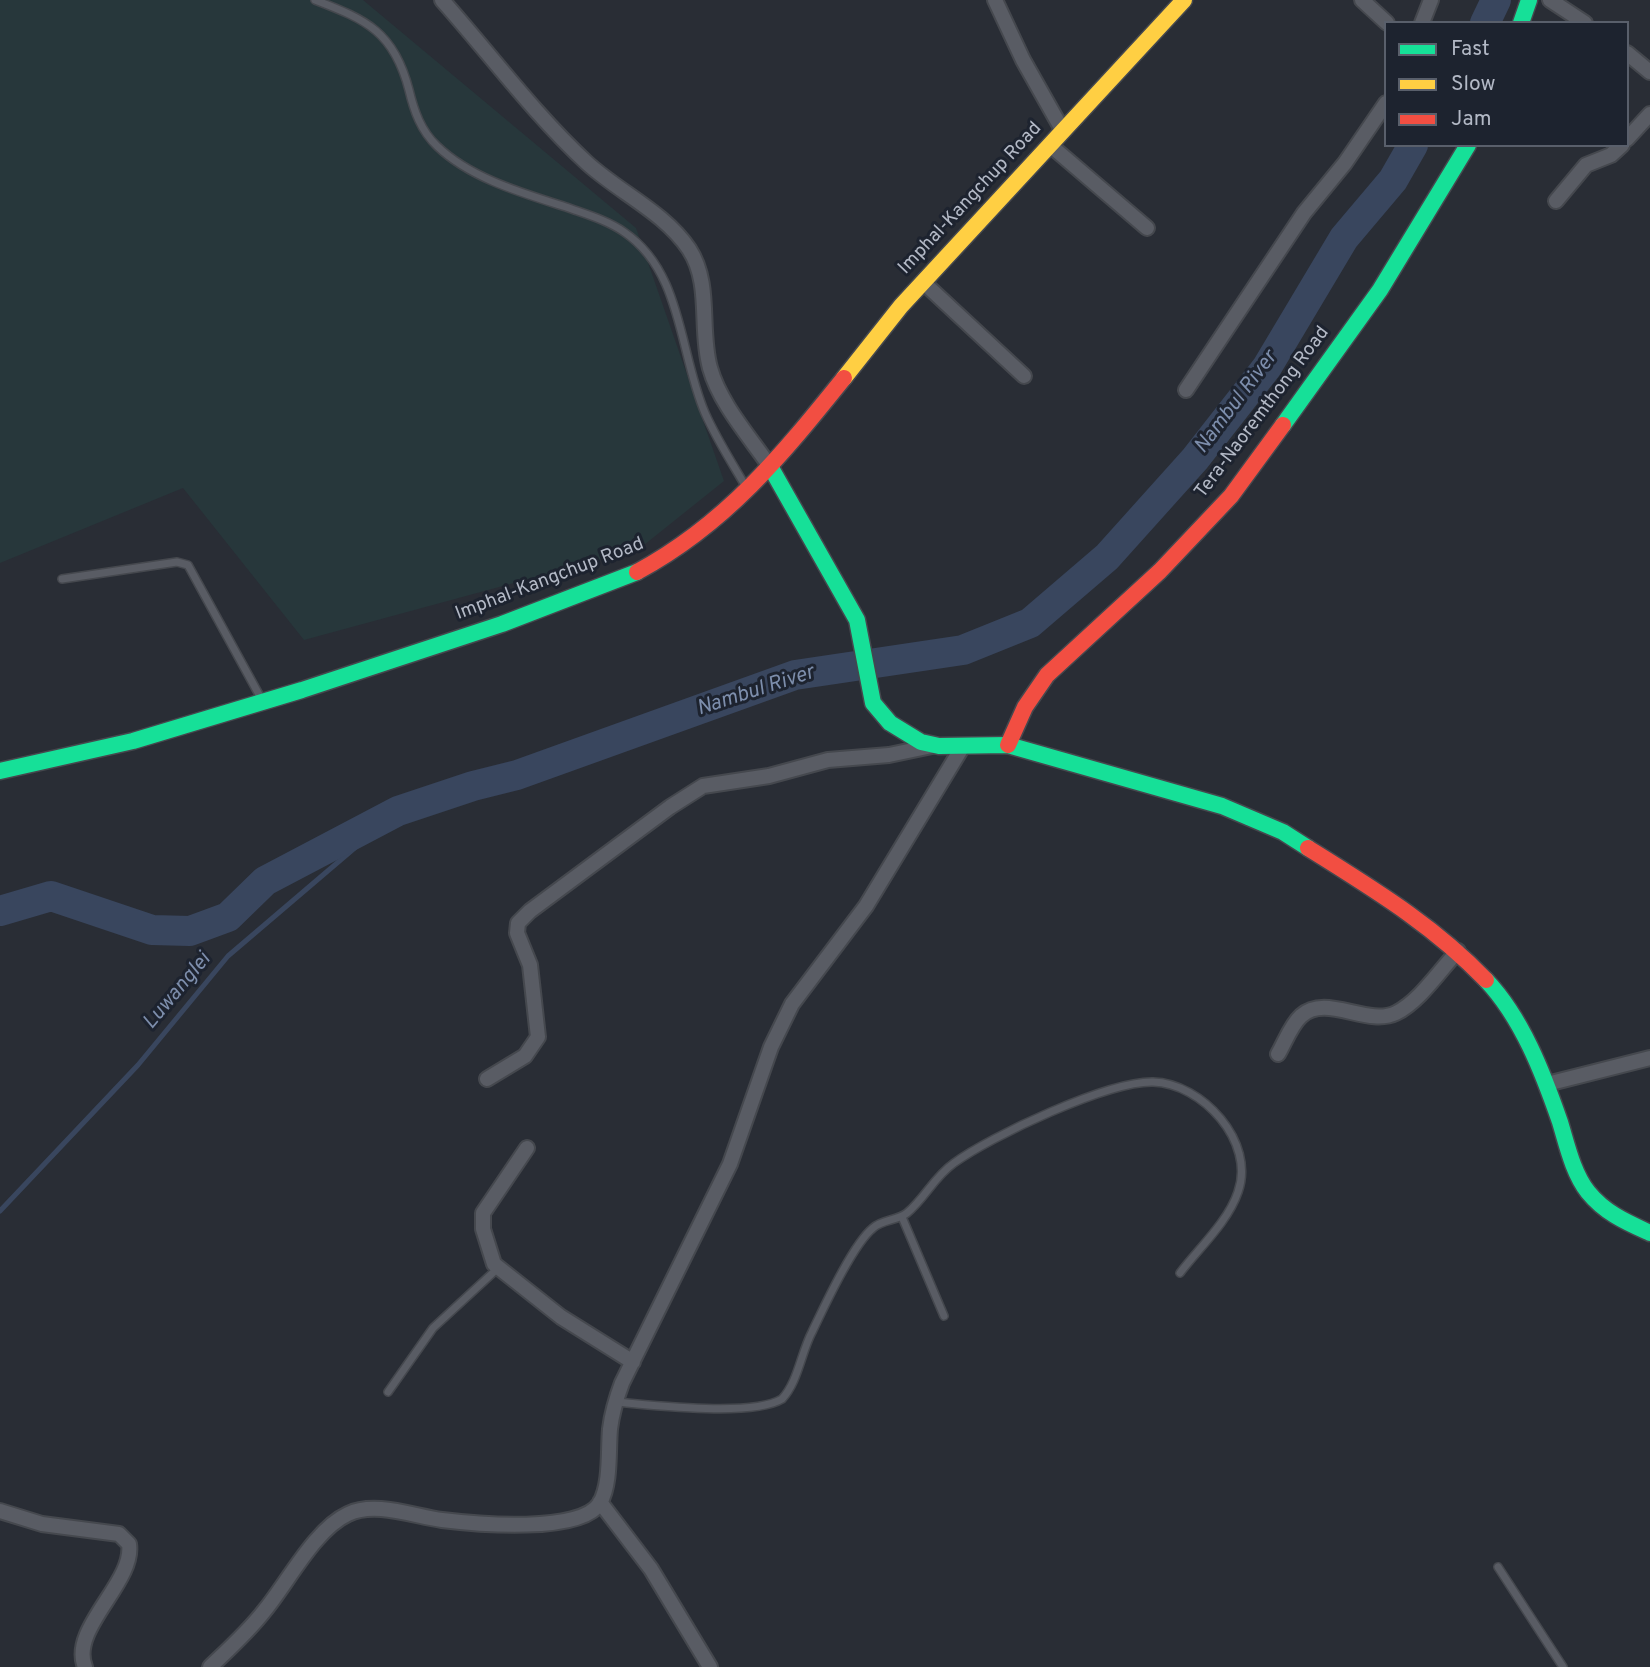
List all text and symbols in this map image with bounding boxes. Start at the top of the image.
legend [1384,21,1629,147]
text: Fast [1451,36,1490,63]
text: Slow [1451,71,1496,98]
text: Jam [1451,106,1492,133]
street label: Imphal-Kangchup Road [895,118,1047,280]
street label: Tera-Naoremthong Road [1191,323,1335,503]
water label: Nambul River [1190,347,1284,459]
street label: Imphal-Kangchup Road [453,534,647,626]
water label: Nambul River [694,661,818,723]
water label: Luwanglei [139,949,217,1035]

